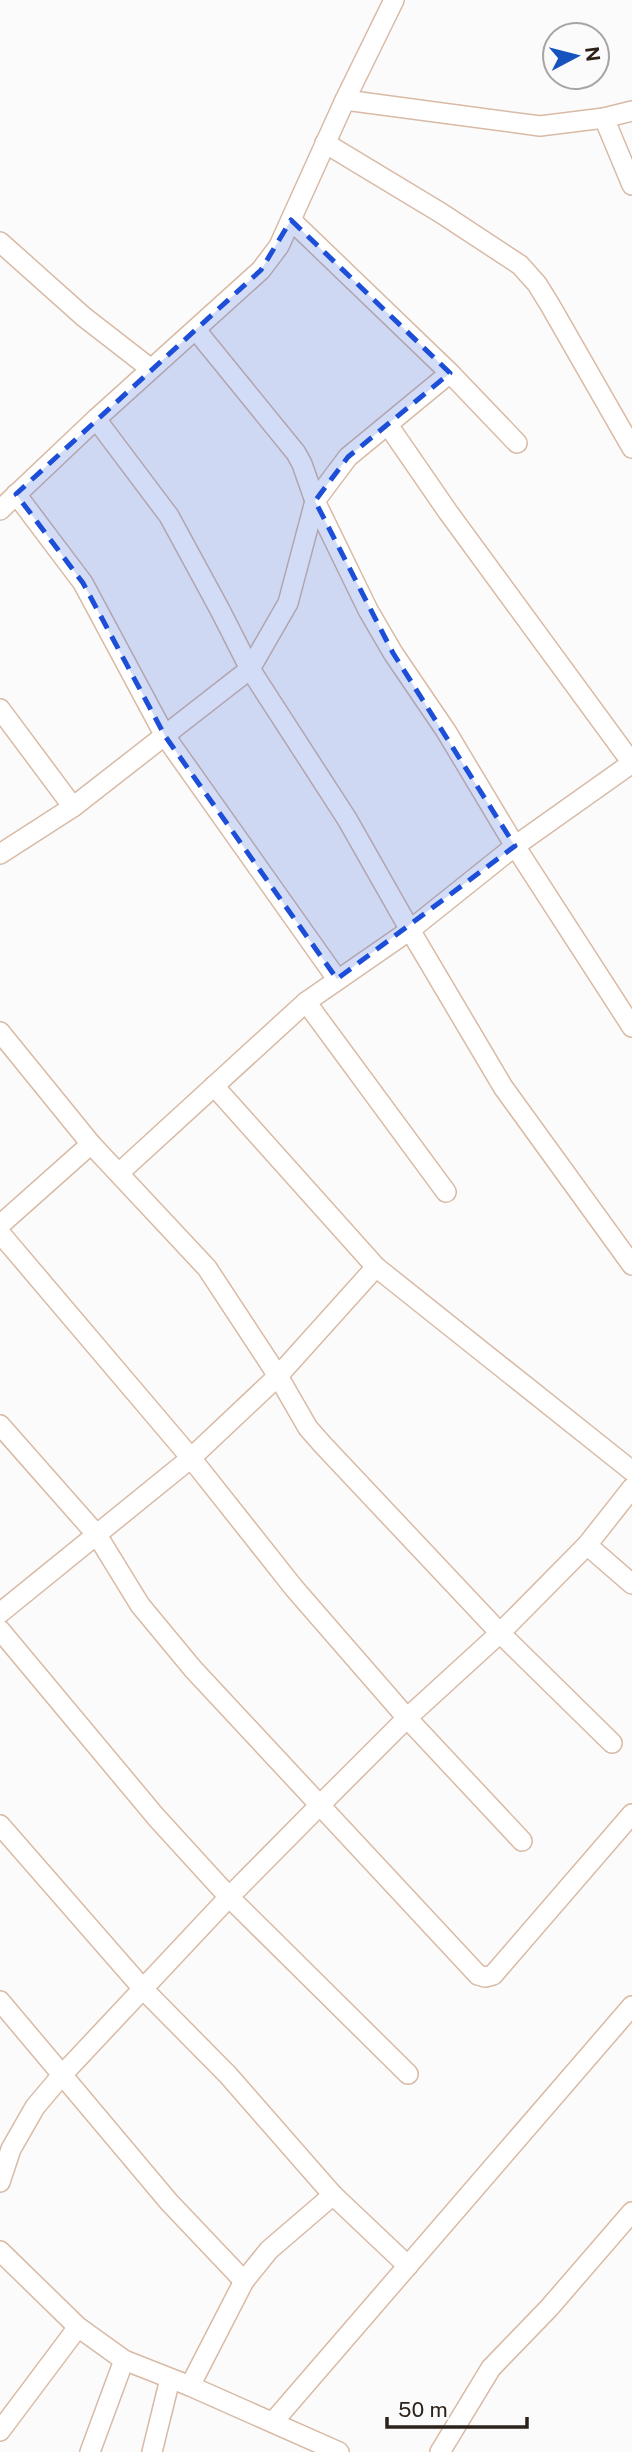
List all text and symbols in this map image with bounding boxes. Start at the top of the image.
north arrow [541,21,611,91]
text: N [581,45,605,63]
scale bar [387,2386,527,2430]
text: 50 m [398,2397,448,2422]

